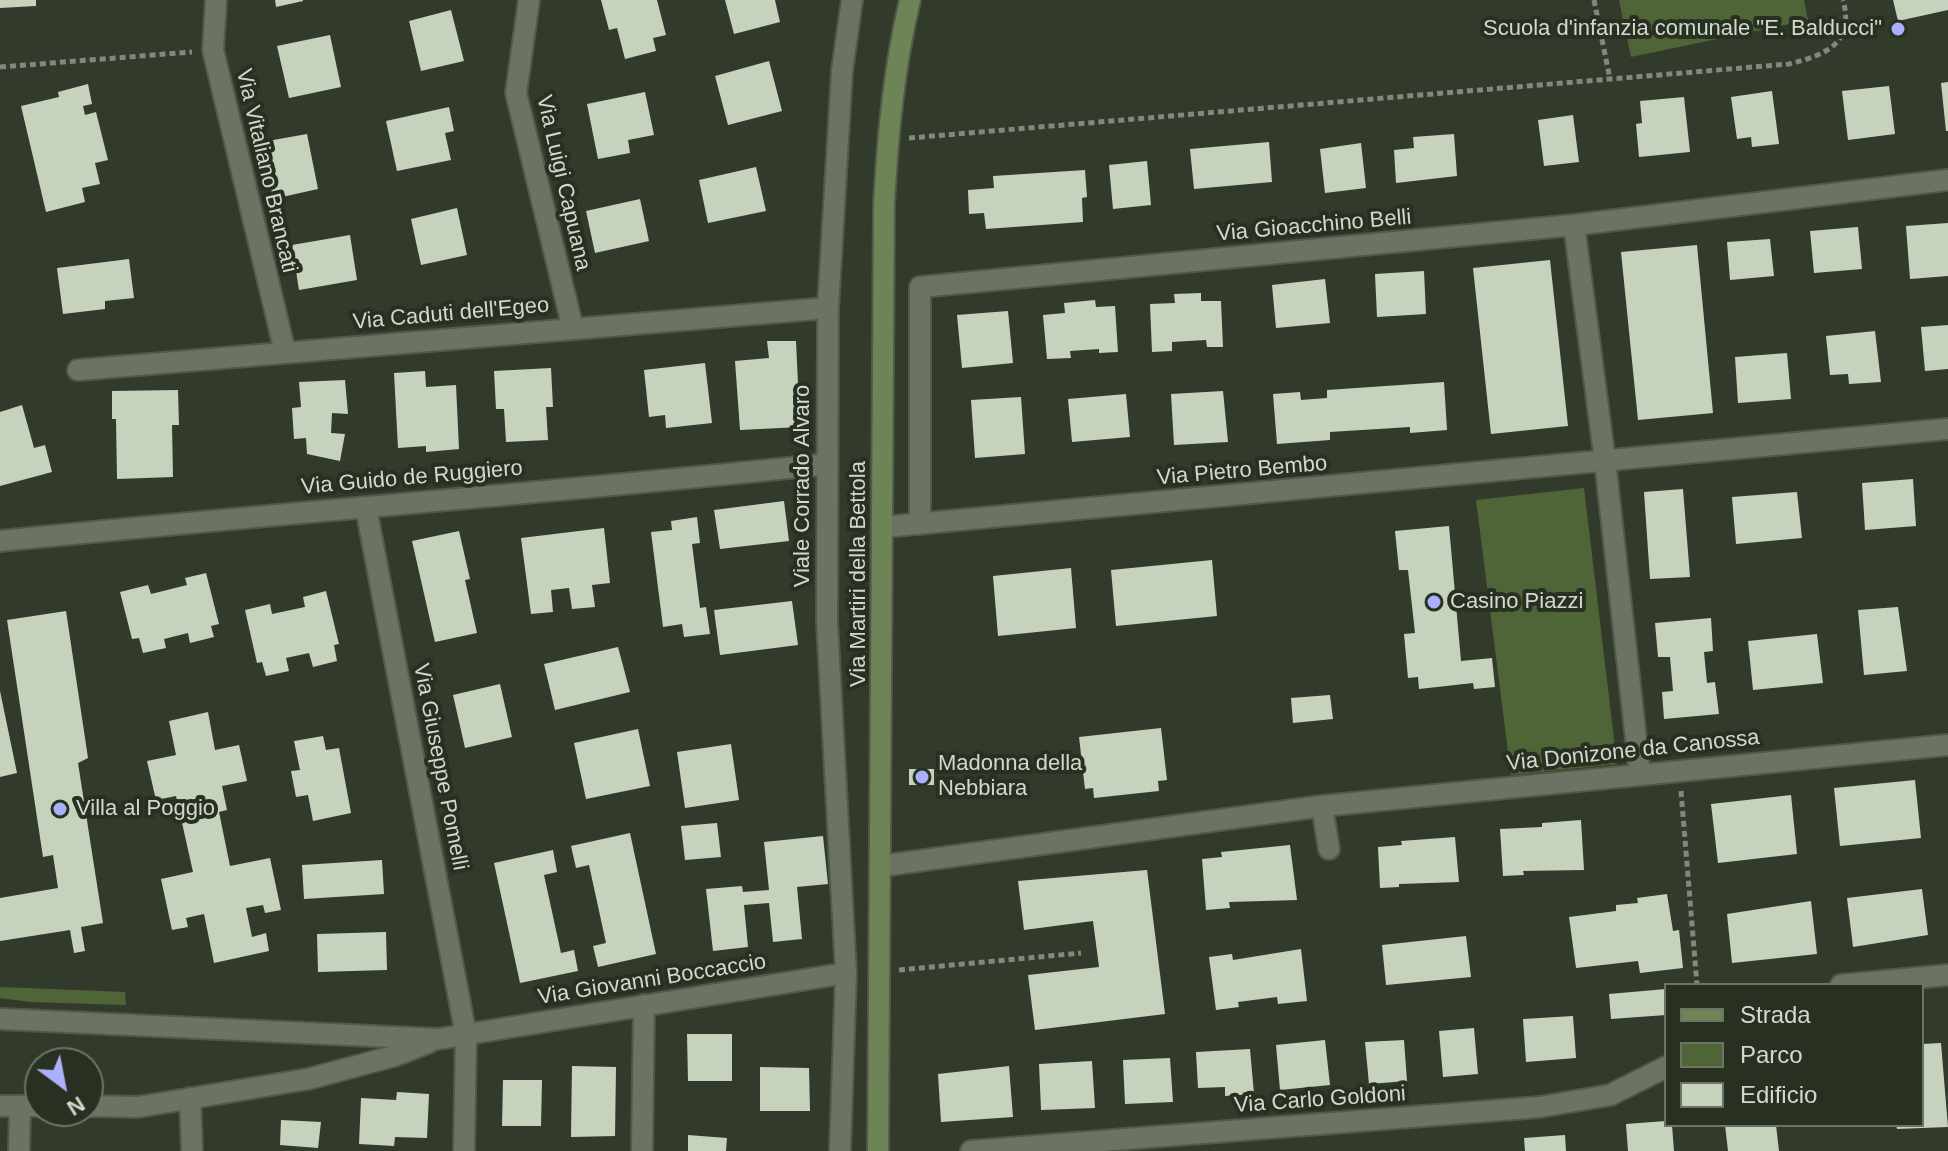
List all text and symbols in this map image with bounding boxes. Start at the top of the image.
place label: Scuola d'infanzia comunale "E. Balducci" [1483,16,1882,42]
marker: Scuola d'infanzia comunale "E. Balducci" [1889,20,1907,38]
street label: Via Vitaliano Brancati [230,67,302,275]
street label: Via Luigi Capuana [530,93,596,273]
street label: Via Gioacchino Belli [1216,204,1412,248]
street label: Via Caduti dell'Egeo [352,292,550,336]
street label: Viale Corrado Alvaro [790,385,816,587]
street label: Via Pietro Bembo [1156,450,1328,492]
street label: Via Guido de Ruggiero [300,455,524,501]
street label: Via Martiri della Bettola [846,461,872,687]
place label: Casino Piazzi [1450,589,1583,615]
marker: Casino Piazzi [1425,593,1443,611]
street label: Via Giuseppe Pomelli [407,661,473,873]
street label: Via Donizone da Canossa [1505,725,1761,777]
place label: Madonna della Nebbiara [938,751,1082,802]
marker: Madonna della Nebbiara [913,768,931,786]
place label: Villa al Poggio [76,796,215,822]
marker: Villa al Poggio [51,800,69,818]
street label: Via Giovanni Boccaccio [536,949,768,1011]
legend [1664,983,1924,1127]
text: Strada [1740,1001,1811,1028]
text: Parco [1740,1041,1803,1068]
north arrow [24,1047,104,1127]
street label: Via Carlo Goldoni [1233,1081,1407,1119]
text: Edificio [1740,1081,1817,1108]
text: N [63,1091,89,1121]

